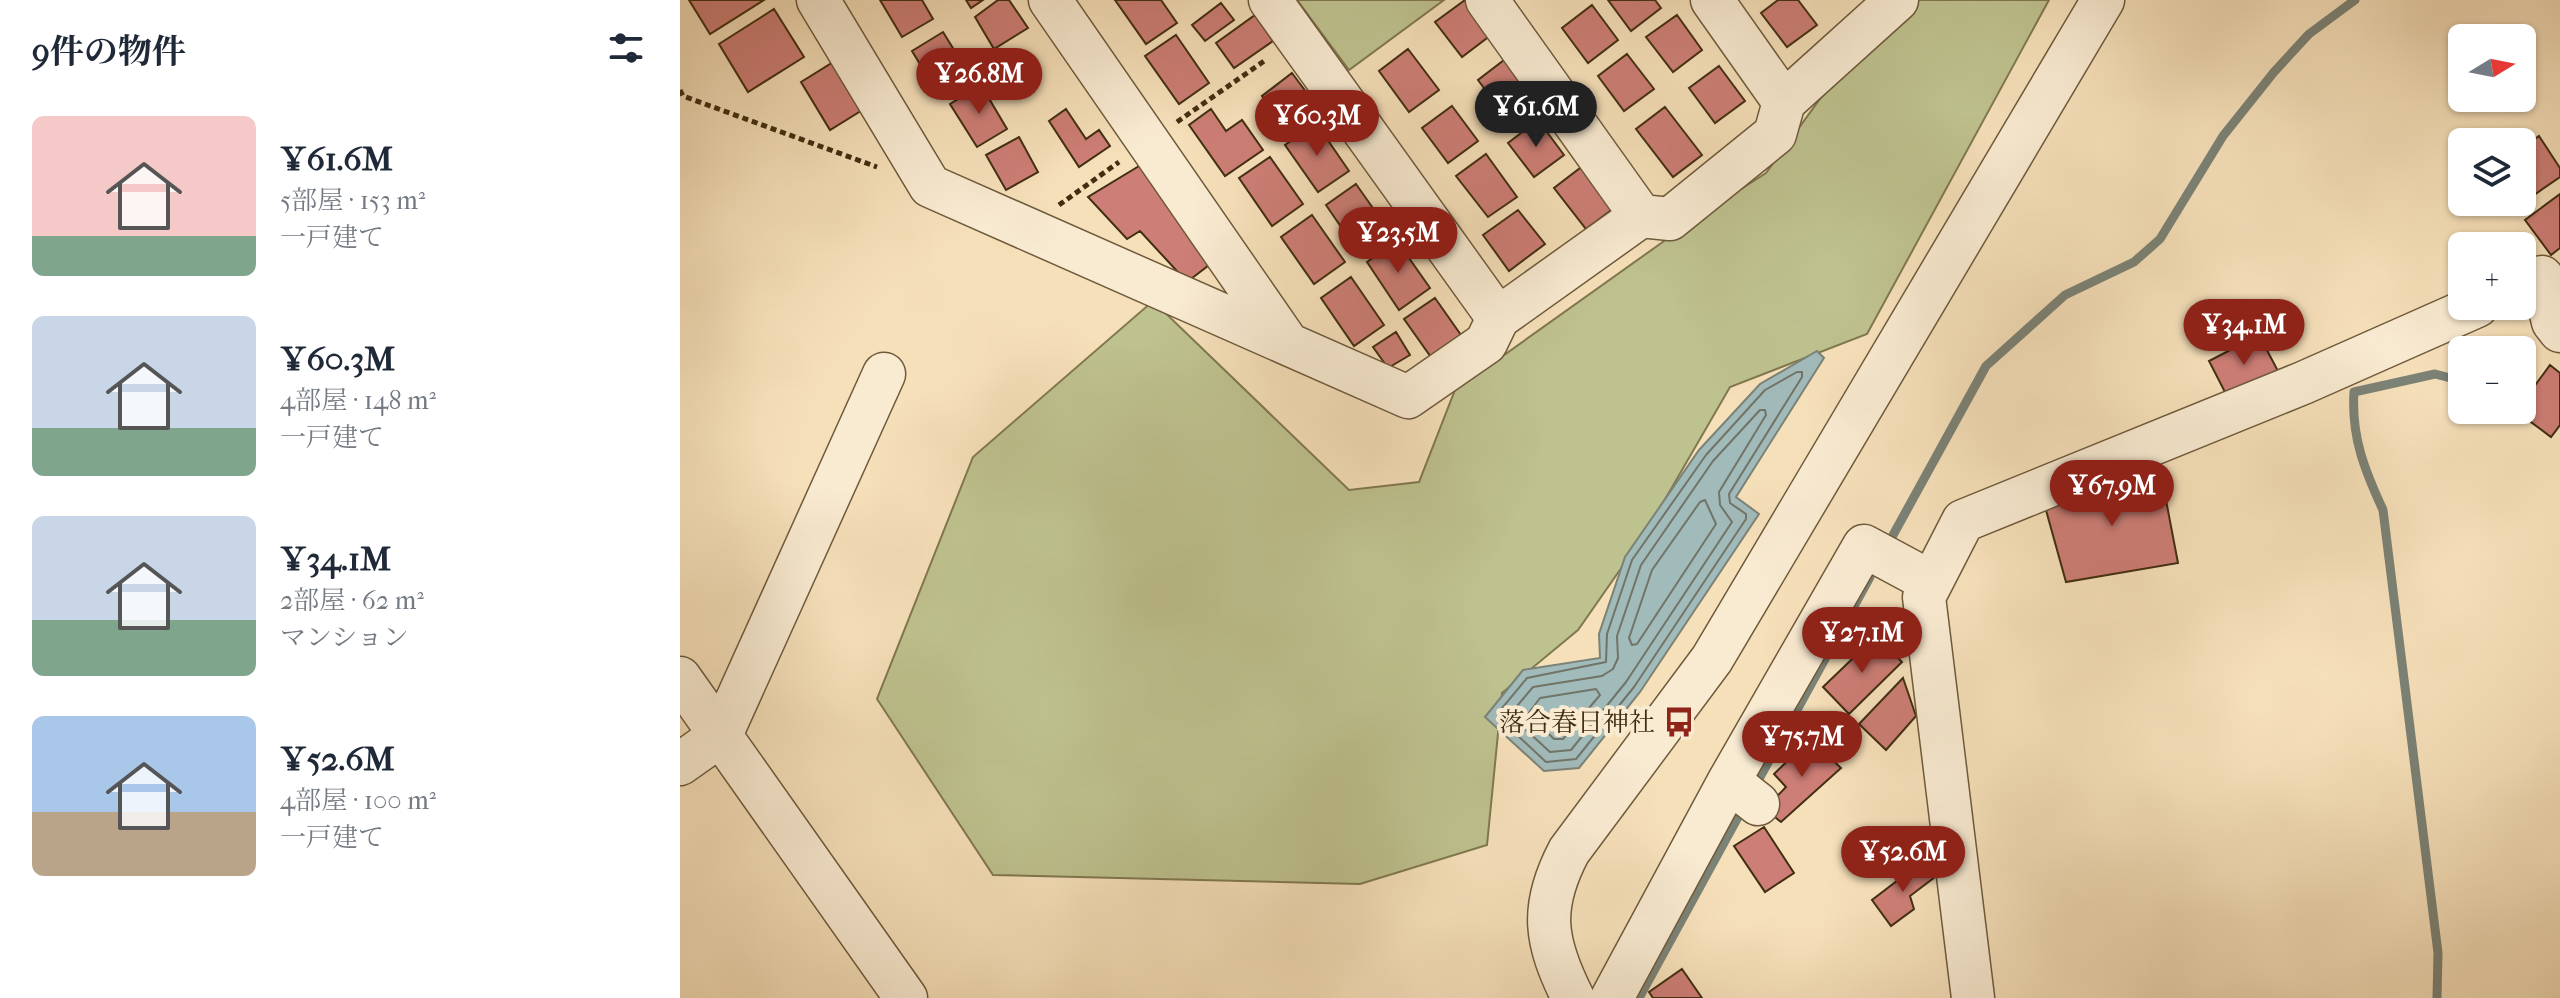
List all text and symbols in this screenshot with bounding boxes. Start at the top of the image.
north arrow [2448,24,2536,112]
map controls [2448,24,2536,424]
icon: filters [604,26,648,70]
text: 9件の物件 [32,32,186,72]
pin: ¥26.8M [914,48,1044,116]
text: ¥26.8M [934,58,1024,89]
pin: ¥61.6M [1471,81,1601,149]
pin: ¥60.3M [1252,90,1382,158]
text: ¥61.6M [1493,91,1579,122]
text: ¥60.3M [1273,100,1361,131]
button: layers [2448,128,2536,216]
text: ¥61.6M [280,139,393,179]
icon: home [96,148,192,244]
text: 5部屋 · 153 m² [280,185,425,216]
pin: ¥23.5M [1333,207,1463,275]
text: ¥23.5M [1356,217,1440,248]
text: 一戸建て [280,222,384,253]
button: + [2448,232,2536,320]
pin: ¥34.1M [2179,299,2309,367]
text: ¥34.1M [2202,309,2286,340]
button: − [2448,336,2536,424]
text: ¥60.3M [280,339,395,379]
icon: home [96,348,192,444]
text: 4部屋 · 148 m² [280,385,436,416]
text: 一戸建て [280,422,384,453]
pin: ¥67.9M [2047,460,2177,528]
text: ¥67.9M [2068,470,2156,501]
text: ¥34.1M [280,539,391,579]
icon: home [96,548,192,644]
text: 2部屋 · 62 m² [280,585,424,616]
pin: ¥27.1M [1797,607,1927,675]
text: ¥27.1M [1820,617,1904,648]
text: マンション [280,622,409,653]
bus stop icon: 落合春日神社 [1662,705,1696,739]
place label: 落合春日神社 [1499,707,1655,738]
pin: ¥75.7M [1737,711,1867,779]
text: ¥75.7M [1760,721,1844,752]
text: ¥52.6M [280,739,395,779]
icon: home [96,748,192,844]
text: 4部屋 · 100 m² [280,785,436,816]
text: 一戸建て [280,822,384,853]
pin: ¥52.6M [1838,826,1968,894]
text: ¥52.6M [1859,836,1947,867]

